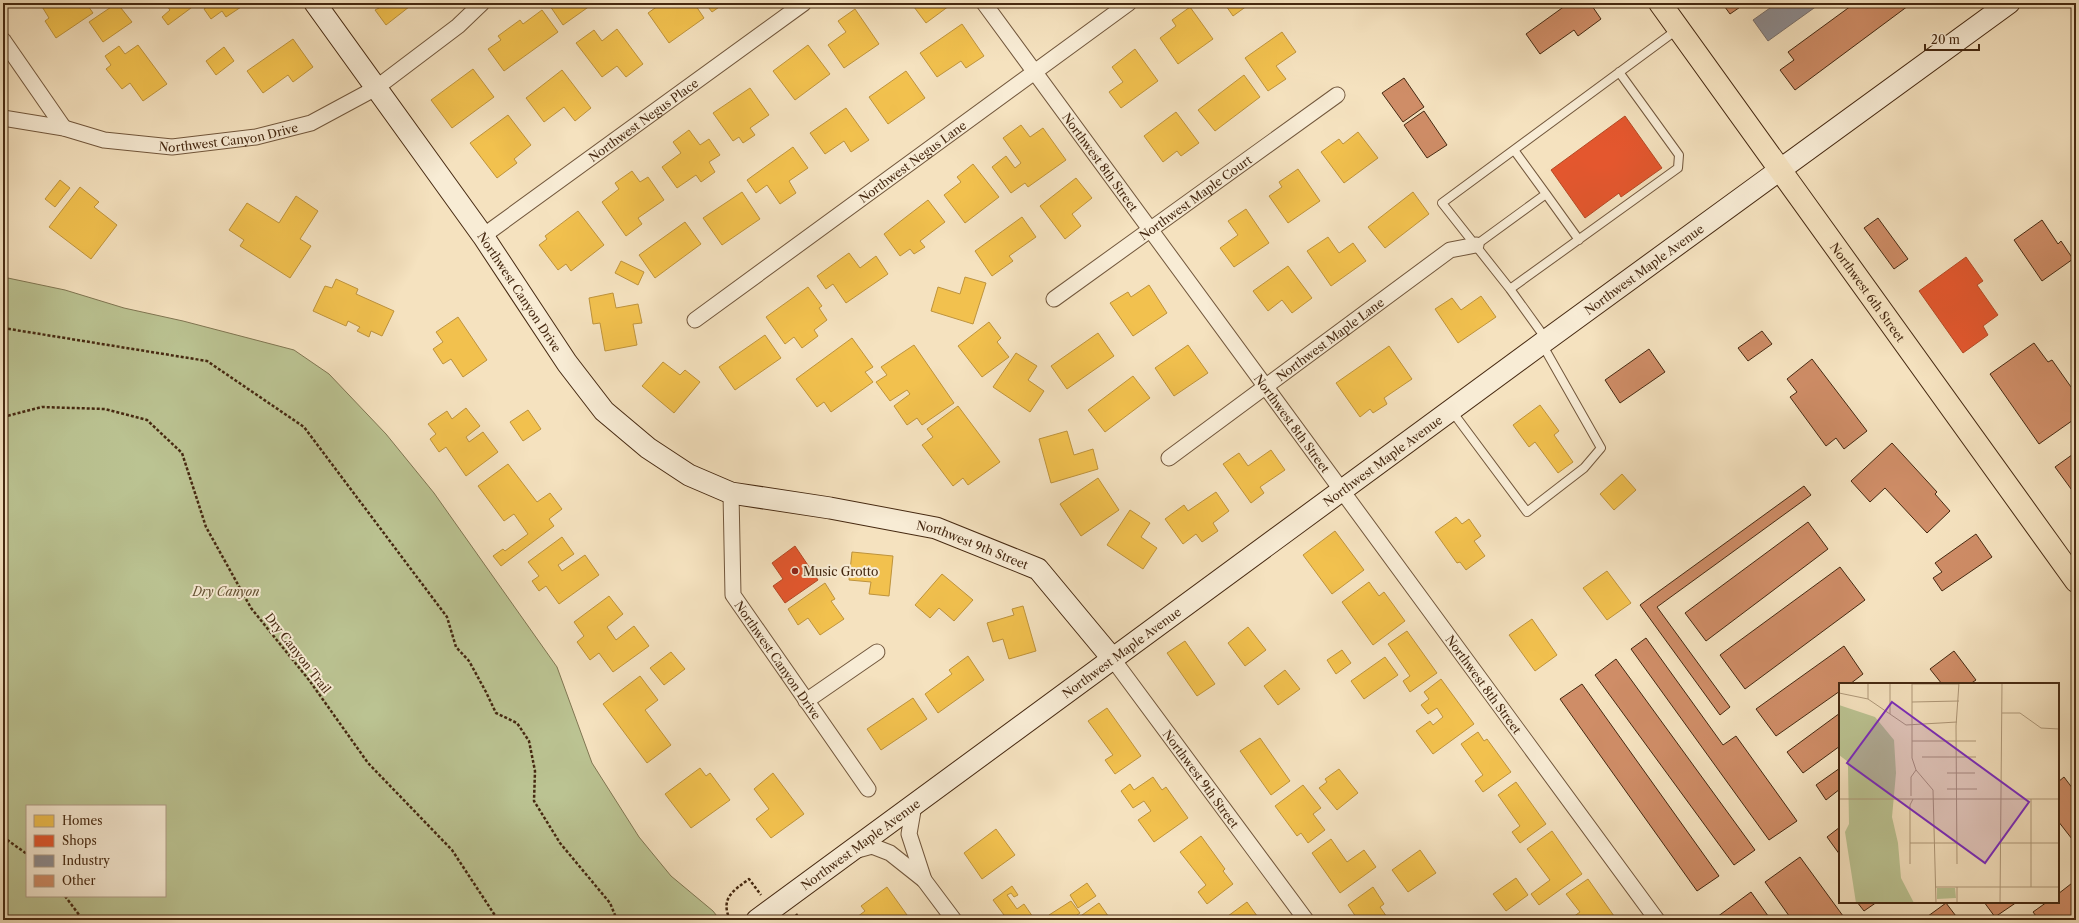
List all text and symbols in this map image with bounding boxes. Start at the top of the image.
scale bar [1925,26,1979,52]
text: 20 m [1931,32,1960,47]
street label: Northwest Negus Place [585,75,701,165]
street label: Northwest 8th Street [1059,110,1142,215]
street label: Northwest Negus Lane [856,117,969,206]
street label: Northwest Canyon Drive [158,119,300,155]
street label: Northwest Maple Court [1136,151,1255,243]
street label: Northwest Maple Avenue [1581,221,1707,318]
street label: Northwest Canyon Drive [475,229,565,355]
street label: Northwest 6th Street [1827,239,1909,345]
street label: Northwest Maple Lane [1273,294,1387,384]
street label: Northwest 8th Street [1251,371,1334,476]
street label: Northwest Maple Avenue [1320,412,1445,509]
street label: Northwest 9th Street [915,517,1031,572]
place label: Music Grotto [803,564,878,579]
marker: Music Grotto [790,566,800,576]
park label: Dry Canyon [192,584,259,599]
street label: Northwest Canyon Drive [732,598,825,722]
street label: Northwest Maple Avenue [1059,604,1184,701]
street label: Dry Canyon Trail [262,610,334,697]
street label: Northwest 8th Street [1443,632,1526,737]
inset map [1839,683,2059,903]
street label: Northwest 9th Street [1160,726,1243,831]
street label: Northwest Maple Avenue [798,795,923,893]
legend [26,805,166,897]
text: Homes [62,813,102,828]
text: Shops [62,833,97,848]
text: Industry [62,853,110,868]
text: Other [62,873,96,888]

